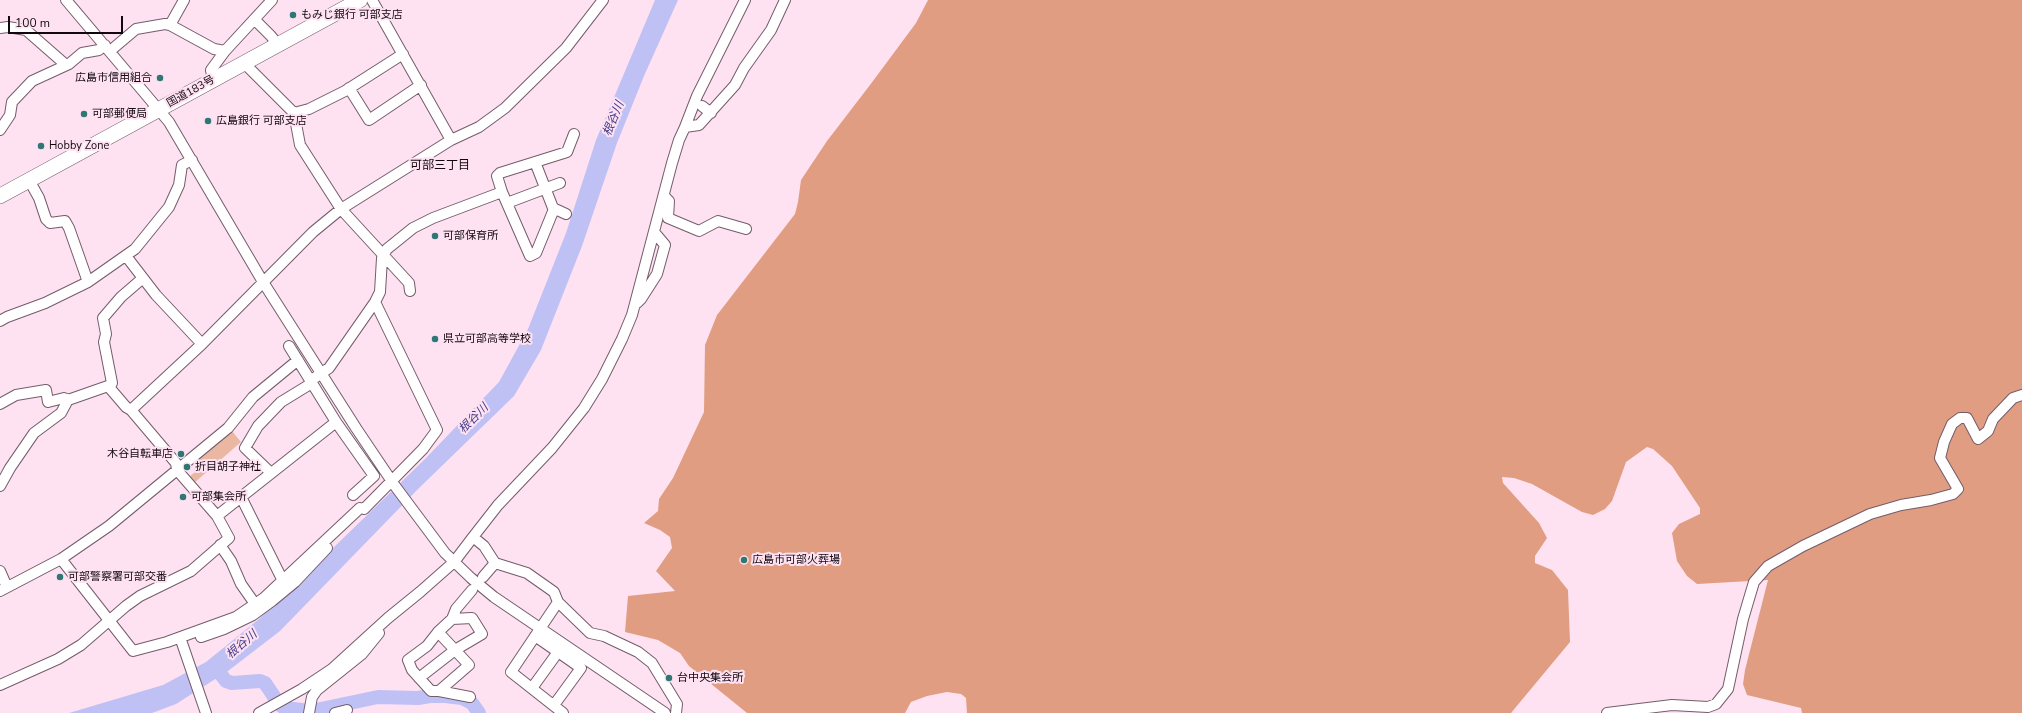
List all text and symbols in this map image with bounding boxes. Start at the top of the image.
scale bar [10,8,125,34]
place label: もみじ銀行 可部支店 [301,8,403,22]
marker: もみじ銀行 可部支店 [288,10,298,20]
text: 100 m [15,15,50,31]
place label: 広島市信用組合 [75,71,152,85]
marker: 広島市信用組合 [155,73,165,83]
street label: 国道183号 [165,73,217,111]
water label: 根谷川 [600,100,628,138]
place label: 可部郵便局 [92,107,147,121]
marker: 可部郵便局 [79,109,89,119]
place label: 広島銀行 可部支店 [216,114,307,128]
marker: 広島銀行 可部支店 [203,116,213,126]
place label: Hobby Zone [49,139,109,153]
marker: Hobby Zone [36,141,46,151]
district label: 可部三丁目 [410,159,470,173]
place label: 可部保育所 [443,229,498,243]
marker: 可部保育所 [430,231,440,241]
place label: 県立可部高等学校 [443,332,531,346]
marker: 県立可部高等学校 [430,334,440,344]
water label: 根谷川 [456,401,492,437]
place label: 木谷自転車店 [107,447,173,461]
marker: 木谷自転車店 [176,449,186,459]
place label: 折目胡子神社 [195,460,261,474]
marker: 折目胡子神社 [182,462,192,472]
place label: 可部集会所 [191,490,246,504]
marker: 可部集会所 [178,492,188,502]
place label: 広島市可部火葬場 [752,553,840,567]
marker: 広島市可部火葬場 [739,555,749,565]
place label: 可部警察署可部交番 [68,570,167,584]
marker: 可部警察署可部交番 [55,572,65,582]
water label: 根谷川 [224,628,260,662]
place label: 台中央集会所 [677,671,743,685]
marker: 台中央集会所 [664,673,674,683]

